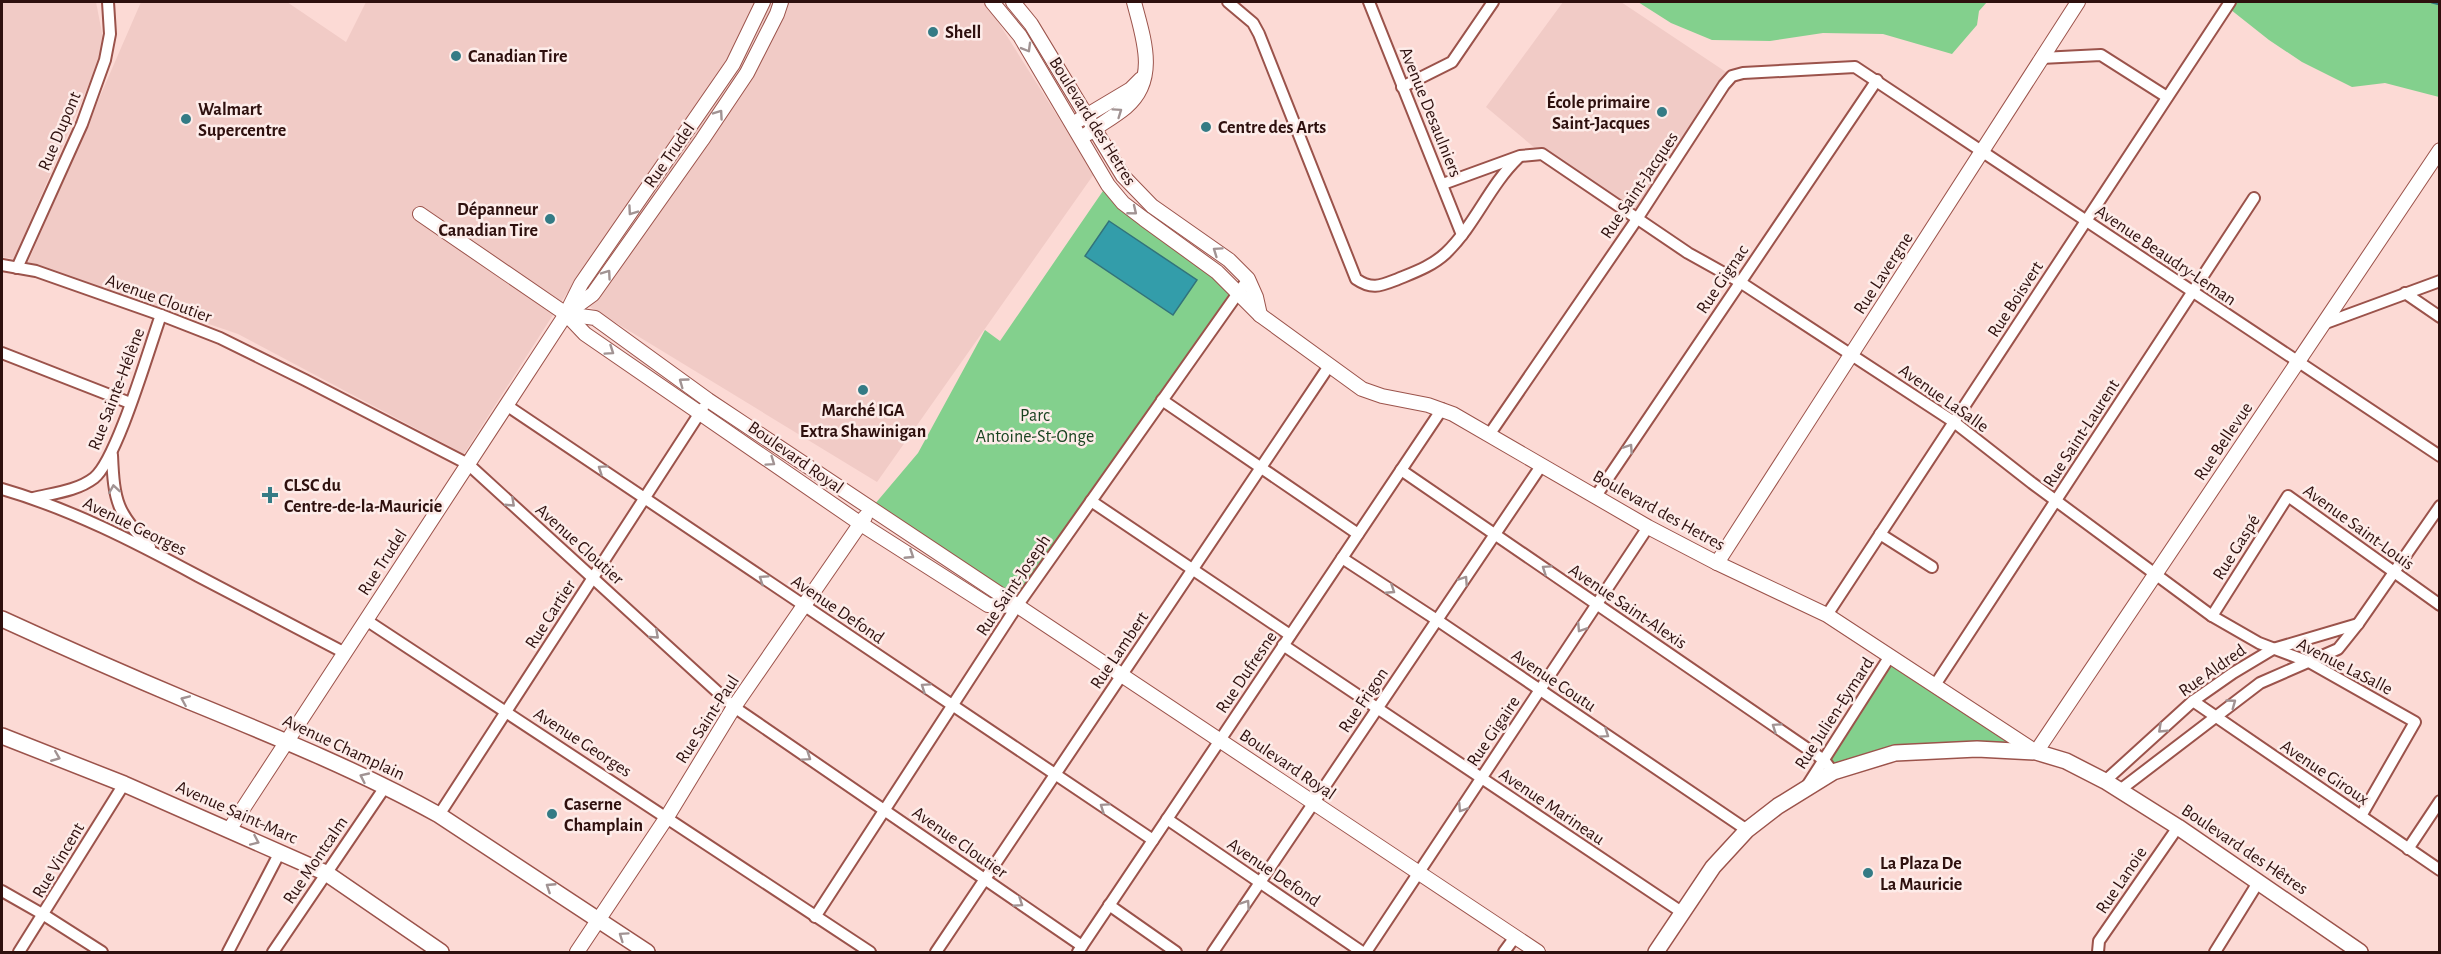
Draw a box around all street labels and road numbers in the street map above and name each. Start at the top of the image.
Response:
street label: Avenue Desaulniers [1396,45,1464,180]
street label: Boulevard des Hetres [1045,54,1139,189]
street label: Rue Dupont [35,89,85,173]
street label: Rue Trudel [641,120,699,191]
street label: Rue Saint-Jacques [1598,129,1682,242]
street label: Avenue Beaudry-Leman [2092,202,2239,310]
street label: Rue Lavergne [1851,229,1917,318]
street label: Rue Gignac [1693,242,1752,317]
street label: Rue Boisvert [1985,258,2047,341]
street label: Avenue Cloutier [103,271,214,327]
street label: Rue Sainte-Hélène [85,326,149,453]
street label: Avenue LaSalle [1895,361,1992,436]
street label: Rue Saint-Laurent [2040,376,2123,491]
street label: Rue Bellevue [2191,399,2256,484]
street label: Boulevard Royal [744,418,846,497]
street label: Boulevard des Hetres [1590,467,1728,555]
street label: Avenue Saint-Louis [2300,482,2417,574]
street label: Avenue Georges [80,494,189,560]
street label: Avenue Cloutier [532,501,627,589]
street label: Rue Gaspé [2210,512,2264,583]
street label: Rue Trudel [355,526,411,599]
street label: Rue Saint-Joseph [973,532,1054,640]
street label: Avenue Saint-Alexis [1565,561,1690,653]
street label: Avenue Defond [788,572,887,647]
street label: Rue Cartier [522,577,580,652]
street label: Rue Lambert [1087,608,1152,693]
street label: Rue Dufresne [1213,628,1281,717]
street label: Avenue LaSalle [2294,635,2395,699]
street label: Rue Aldred [2176,641,2250,700]
street label: Avenue Coutu [1508,646,1599,716]
street label: Rue Julien-Eymard [1792,654,1878,773]
street label: Rue Frigon [1336,665,1392,736]
street label: Rue Saint-Paul [673,672,743,767]
street label: Rue Gigaire [1464,693,1524,770]
street label: Avenue Georges [530,705,634,781]
street label: Avenue Champlain [280,712,407,784]
street label: Boulevard Royal [1236,726,1339,804]
street label: Avenue Giroux [2277,737,2372,809]
street label: Avenue Marineau [1495,765,1607,849]
street label: Avenue Saint-Marc [173,778,300,848]
street label: Boulevard des Hêtres [2178,801,2311,899]
street label: Avenue Cloutier [909,803,1010,882]
street label: Rue Montcalm [280,814,352,908]
street label: Rue Vincent [29,820,88,901]
street label: Avenue Defond [1224,835,1323,910]
street label: Rue Lanoie [2093,844,2151,917]

